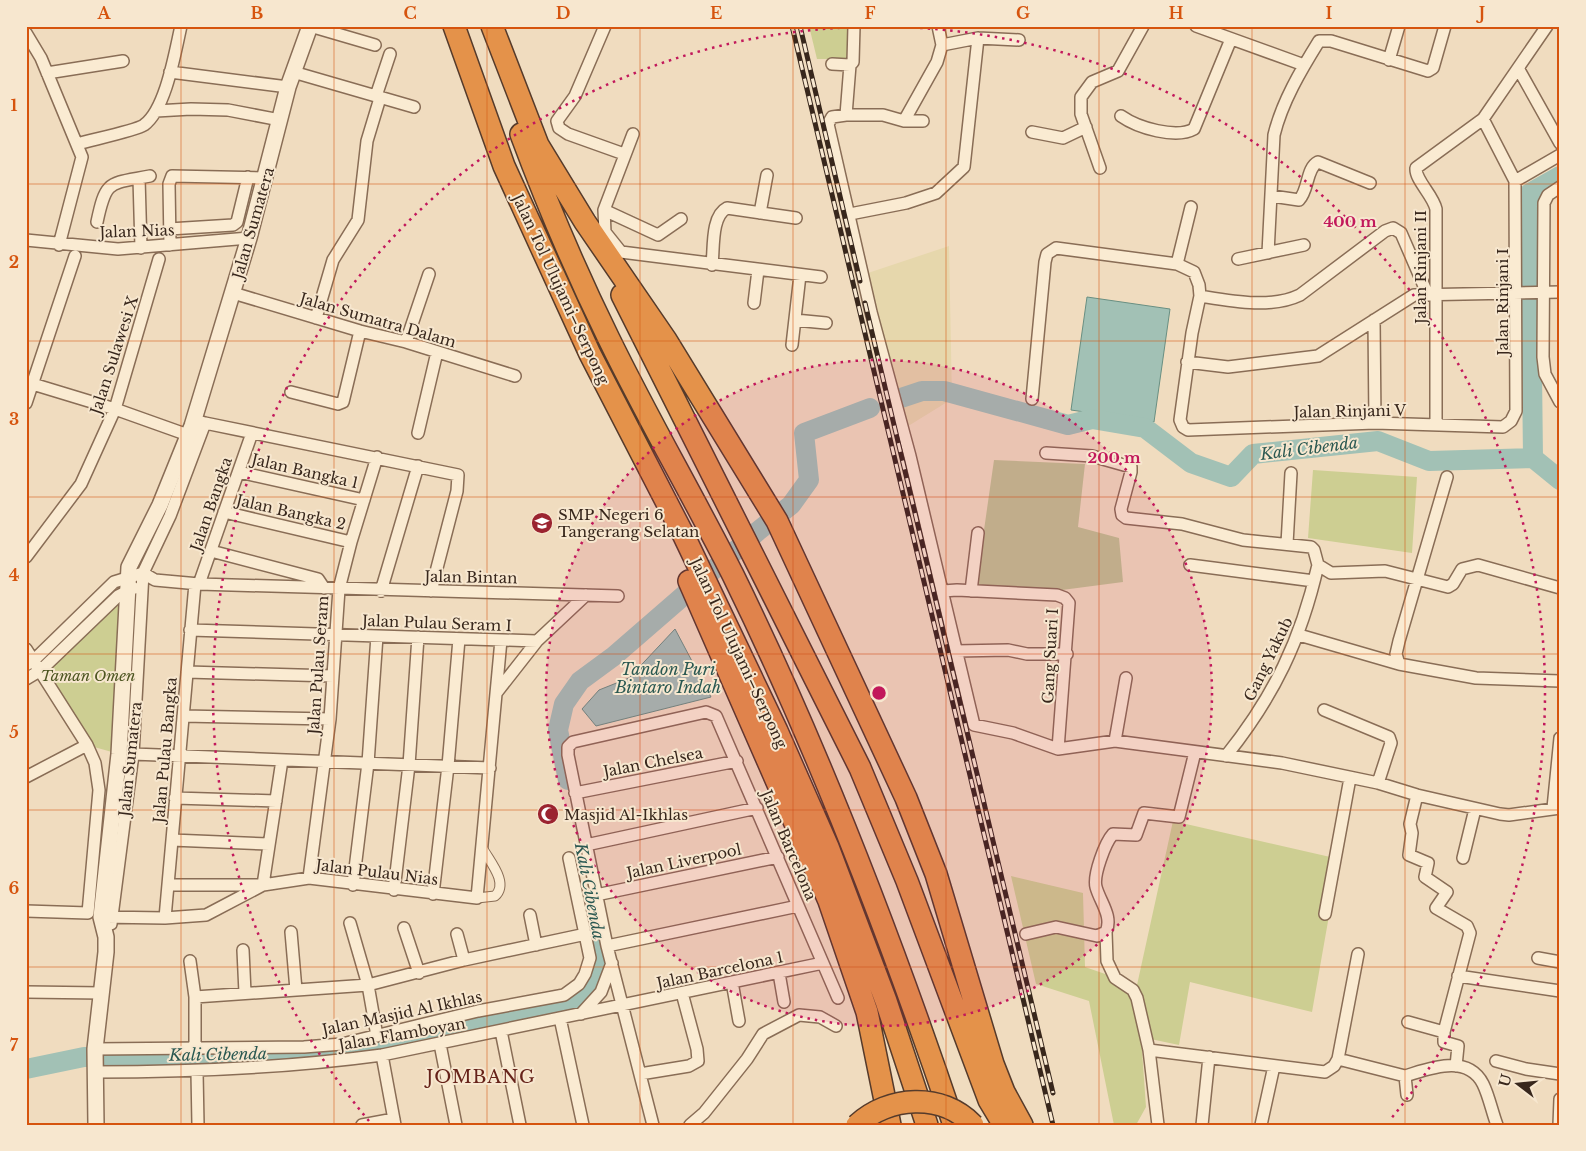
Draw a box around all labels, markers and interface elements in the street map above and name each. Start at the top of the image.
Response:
text: A [97,3,112,23]
text: B [251,3,264,23]
text: C [403,3,417,23]
text: D [556,3,570,23]
text: E [710,3,722,23]
text: F [864,3,876,23]
text: G [1016,3,1030,23]
text: H [1168,3,1184,23]
text: I [1326,3,1333,23]
text: J [1476,3,1485,23]
text: 1 [11,95,18,115]
street label: Jalan Sumatera [227,164,278,283]
street label: Jalan Tol Ulujami–Serpong [508,189,614,388]
street label: Jalan Rinjani II [1411,210,1430,326]
text: 400 m [1323,212,1377,231]
street label: Jalan Nias [97,220,175,242]
street label: Jalan Rinjani I [1493,248,1512,358]
text: 2 [9,252,19,272]
street label: Jalan Sumatra Dalam [296,288,458,351]
street label: Jalan Sulawesi X [85,293,142,419]
street label: Jalan Rinjani V [1292,401,1407,422]
text: 3 [9,409,19,429]
water label: Kali Cibenda [1258,432,1359,464]
text: 200 m [1088,448,1141,467]
street label: Jalan Bangka 1 [248,449,360,493]
street label: Jalan Bangka [185,454,236,555]
street label: Jalan Bangka 2 [233,490,348,534]
place label: SMP Negeri 6 Tangerang Selatan [558,505,699,541]
school or university icon: SMP Negeri 6 Tangerang Selatan [530,511,554,535]
street label: Jalan Tol Ulujami–Serpong [686,553,792,752]
text: 4 [9,565,19,585]
street label: Jalan Bintan [422,567,518,587]
street label: Jalan Pulau Seram [304,595,332,737]
street label: Gang Suari I [1038,608,1062,704]
street label: Jalan Pulau Seram I [360,611,512,635]
street label: Gang Yakub [1239,614,1297,704]
water label: Tandon Puri Bintaro Indah [614,659,721,697]
park label: Taman Omen [40,666,136,685]
street label: Jalan Pulau Bangka [149,676,181,826]
centre of rings [870,684,888,702]
street label: Jalan Sumatera [114,700,146,819]
text: 5 [9,722,19,742]
street label: Jalan Chelsea [600,743,705,781]
street label: Jalan Barcelona [756,785,821,904]
mosque icon: Masjid Al-Ikhlas [536,802,560,826]
place label: Masjid Al-Ikhlas [564,805,688,824]
water label: Kali Cibenda [571,840,609,941]
street label: Jalan Liverpool [623,840,743,883]
street label: Jalan Pulau Nias [313,855,439,889]
text: 6 [9,878,20,898]
street label: Jalan Barcelona 1 [653,947,785,993]
street label: Jalan Masjid Al Ikhlas [318,987,484,1040]
street label: Jalan Flamboyan [335,1014,467,1055]
text: 7 [10,1035,19,1055]
water label: Kali Cibenda [168,1043,267,1065]
north arrow [1494,1058,1544,1108]
district label: JOMBANG [424,1066,536,1088]
text: U [1495,1071,1516,1089]

